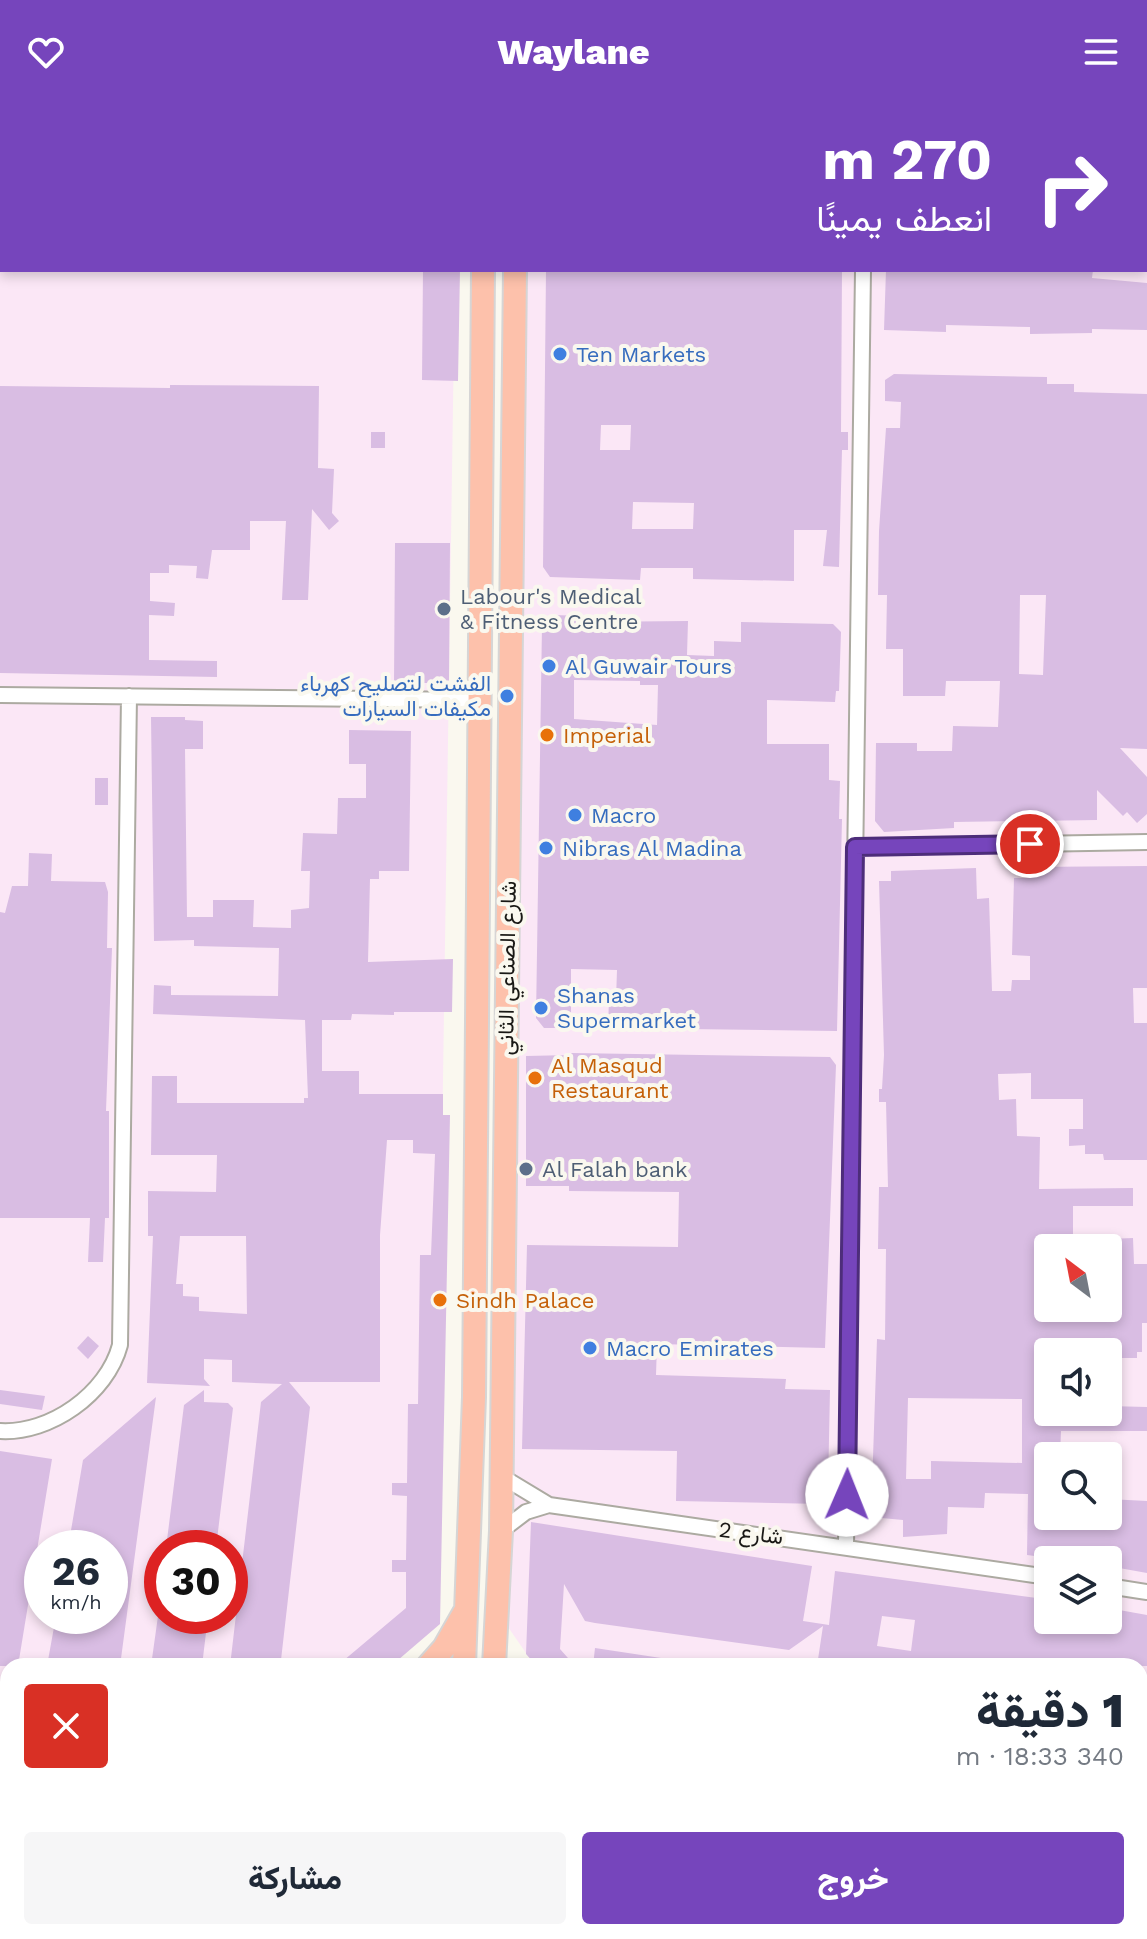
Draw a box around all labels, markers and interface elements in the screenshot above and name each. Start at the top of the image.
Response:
icon: heart [24,30,68,74]
icon: menu [1079,30,1123,74]
text: Waylane [497,31,650,73]
text: 270 m [822,127,992,193]
icon: right [1020,136,1124,240]
text: انعطف يمينًا [816,198,992,240]
place label: Ten Markets [576,342,706,367]
marker: Ten Markets [551,345,569,363]
place label: Labour's Medical & Fitness Centre [460,584,642,634]
marker: Labour's Medical & Fitness Centre [435,600,453,618]
place label: Al Guwair Tours [565,654,732,679]
marker: Al Guwair Tours [540,657,558,675]
place label: الفشت لتصلیح کھرباء مکیفات السیارات [300,671,491,722]
marker: الفشت لتصلیح کھرباء مکیفات السیارات [498,687,516,705]
place label: Imperial [563,723,651,748]
marker: Imperial [538,726,556,744]
place label: Macro [591,803,656,828]
marker: Macro [566,806,584,824]
pin [996,810,1064,878]
icon: arrive [1008,822,1052,866]
place label: Nibras Al Madina [562,836,742,861]
marker: Nibras Al Madina [537,839,555,857]
street label: شارع الصناعي الثاني [493,880,527,1056]
place label: Shanas Supermarket [557,983,696,1033]
marker: Shanas Supermarket [532,999,550,1017]
place label: Al Masqud Restaurant [551,1053,669,1103]
marker: Al Masqud Restaurant [526,1069,544,1087]
place label: Al Falah bank [542,1157,687,1182]
marker: Al Falah bank [517,1160,535,1178]
north arrow [1034,1234,1122,1322]
map controls [1034,1234,1122,1634]
place label: Sindh Palace [456,1288,594,1313]
marker: Sindh Palace [431,1291,449,1309]
place label: Macro Emirates [606,1336,774,1361]
button: sound [1034,1338,1122,1426]
marker: Macro Emirates [581,1339,599,1357]
button: search [1034,1442,1122,1530]
position arrow [805,1453,889,1537]
street label: شارع 2 [717,1517,785,1551]
speed limit sign: 30 [144,1530,248,1634]
button: layers [1034,1546,1122,1634]
text: 26 [52,1548,100,1595]
text: km/h [50,1590,102,1614]
text: 1 دقيقة [976,1682,1124,1739]
button: close [24,1684,108,1768]
text: 340 m · 18:33 [956,1741,1124,1771]
button: مشاركة [24,1832,566,1924]
button: خروج [582,1832,1124,1924]

